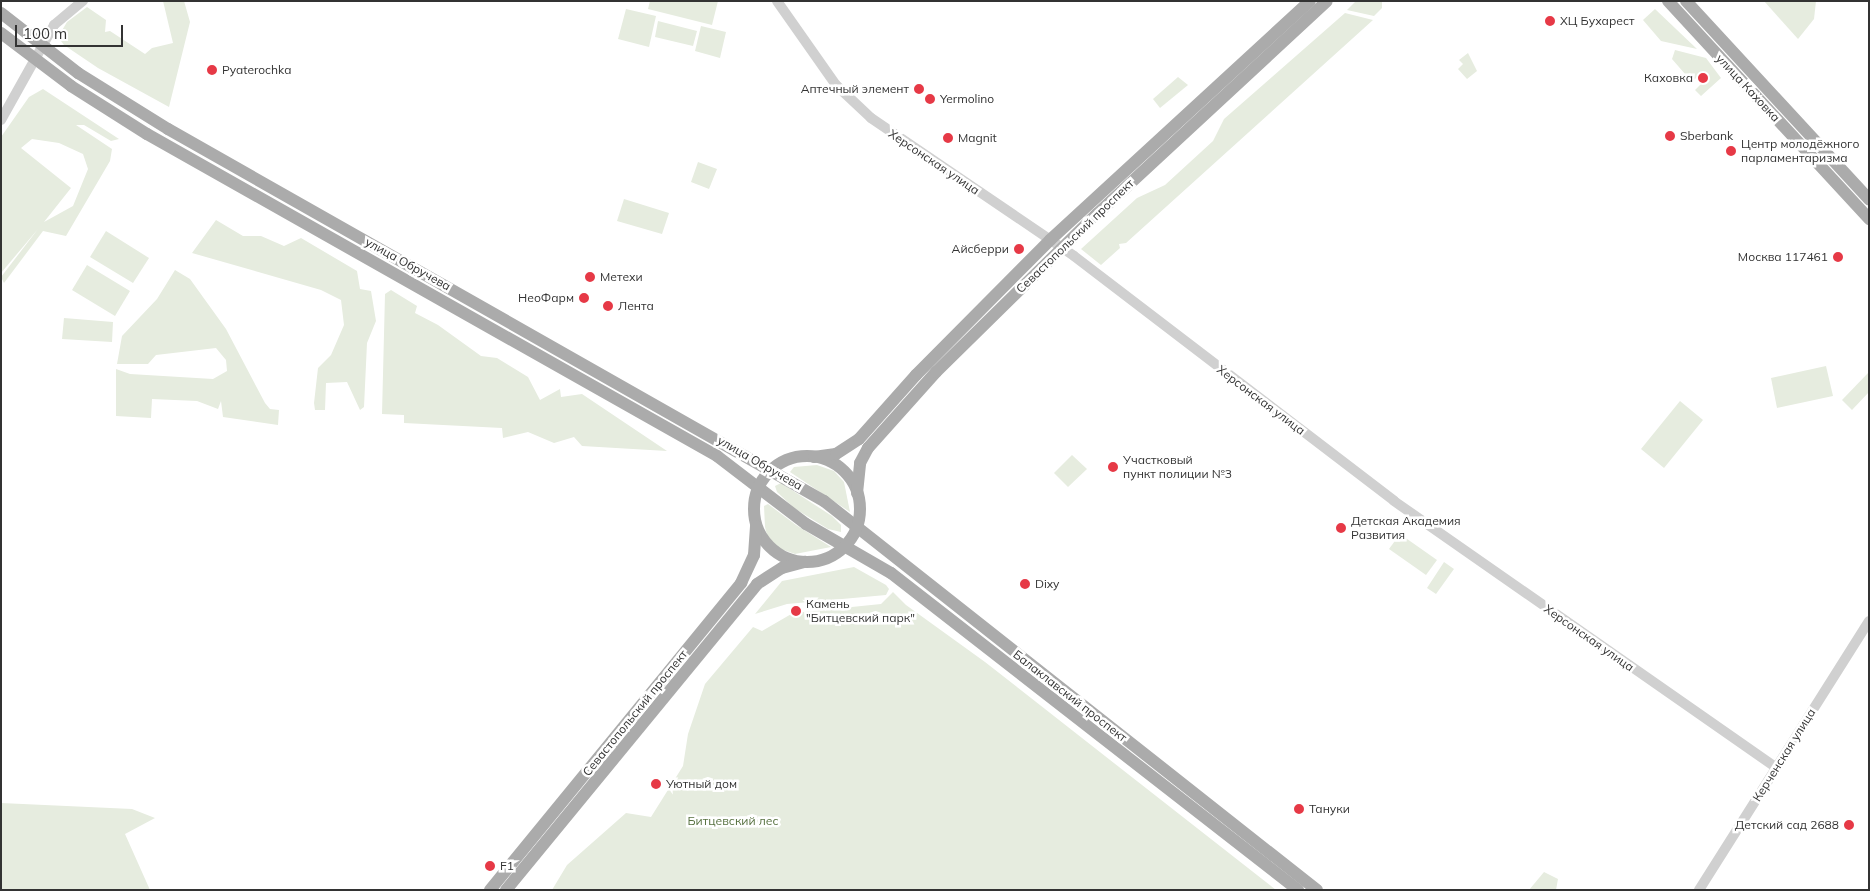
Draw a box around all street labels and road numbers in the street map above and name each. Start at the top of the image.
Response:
street label: улица Каховка [1713,51,1783,125]
street label: Херсонская улица [886,126,982,198]
street label: Севастопольский проспект [1013,176,1137,296]
street label: улица Обручева [363,235,453,293]
street label: Херсонская улица [1214,362,1308,438]
street label: улица Обручева [715,433,805,493]
street label: Херсонская улица [1541,602,1637,674]
street label: Севастопольский проспект [580,647,690,779]
street label: Балаклавский проспект [1010,647,1130,745]
street label: Керченская улица [1750,706,1818,804]

